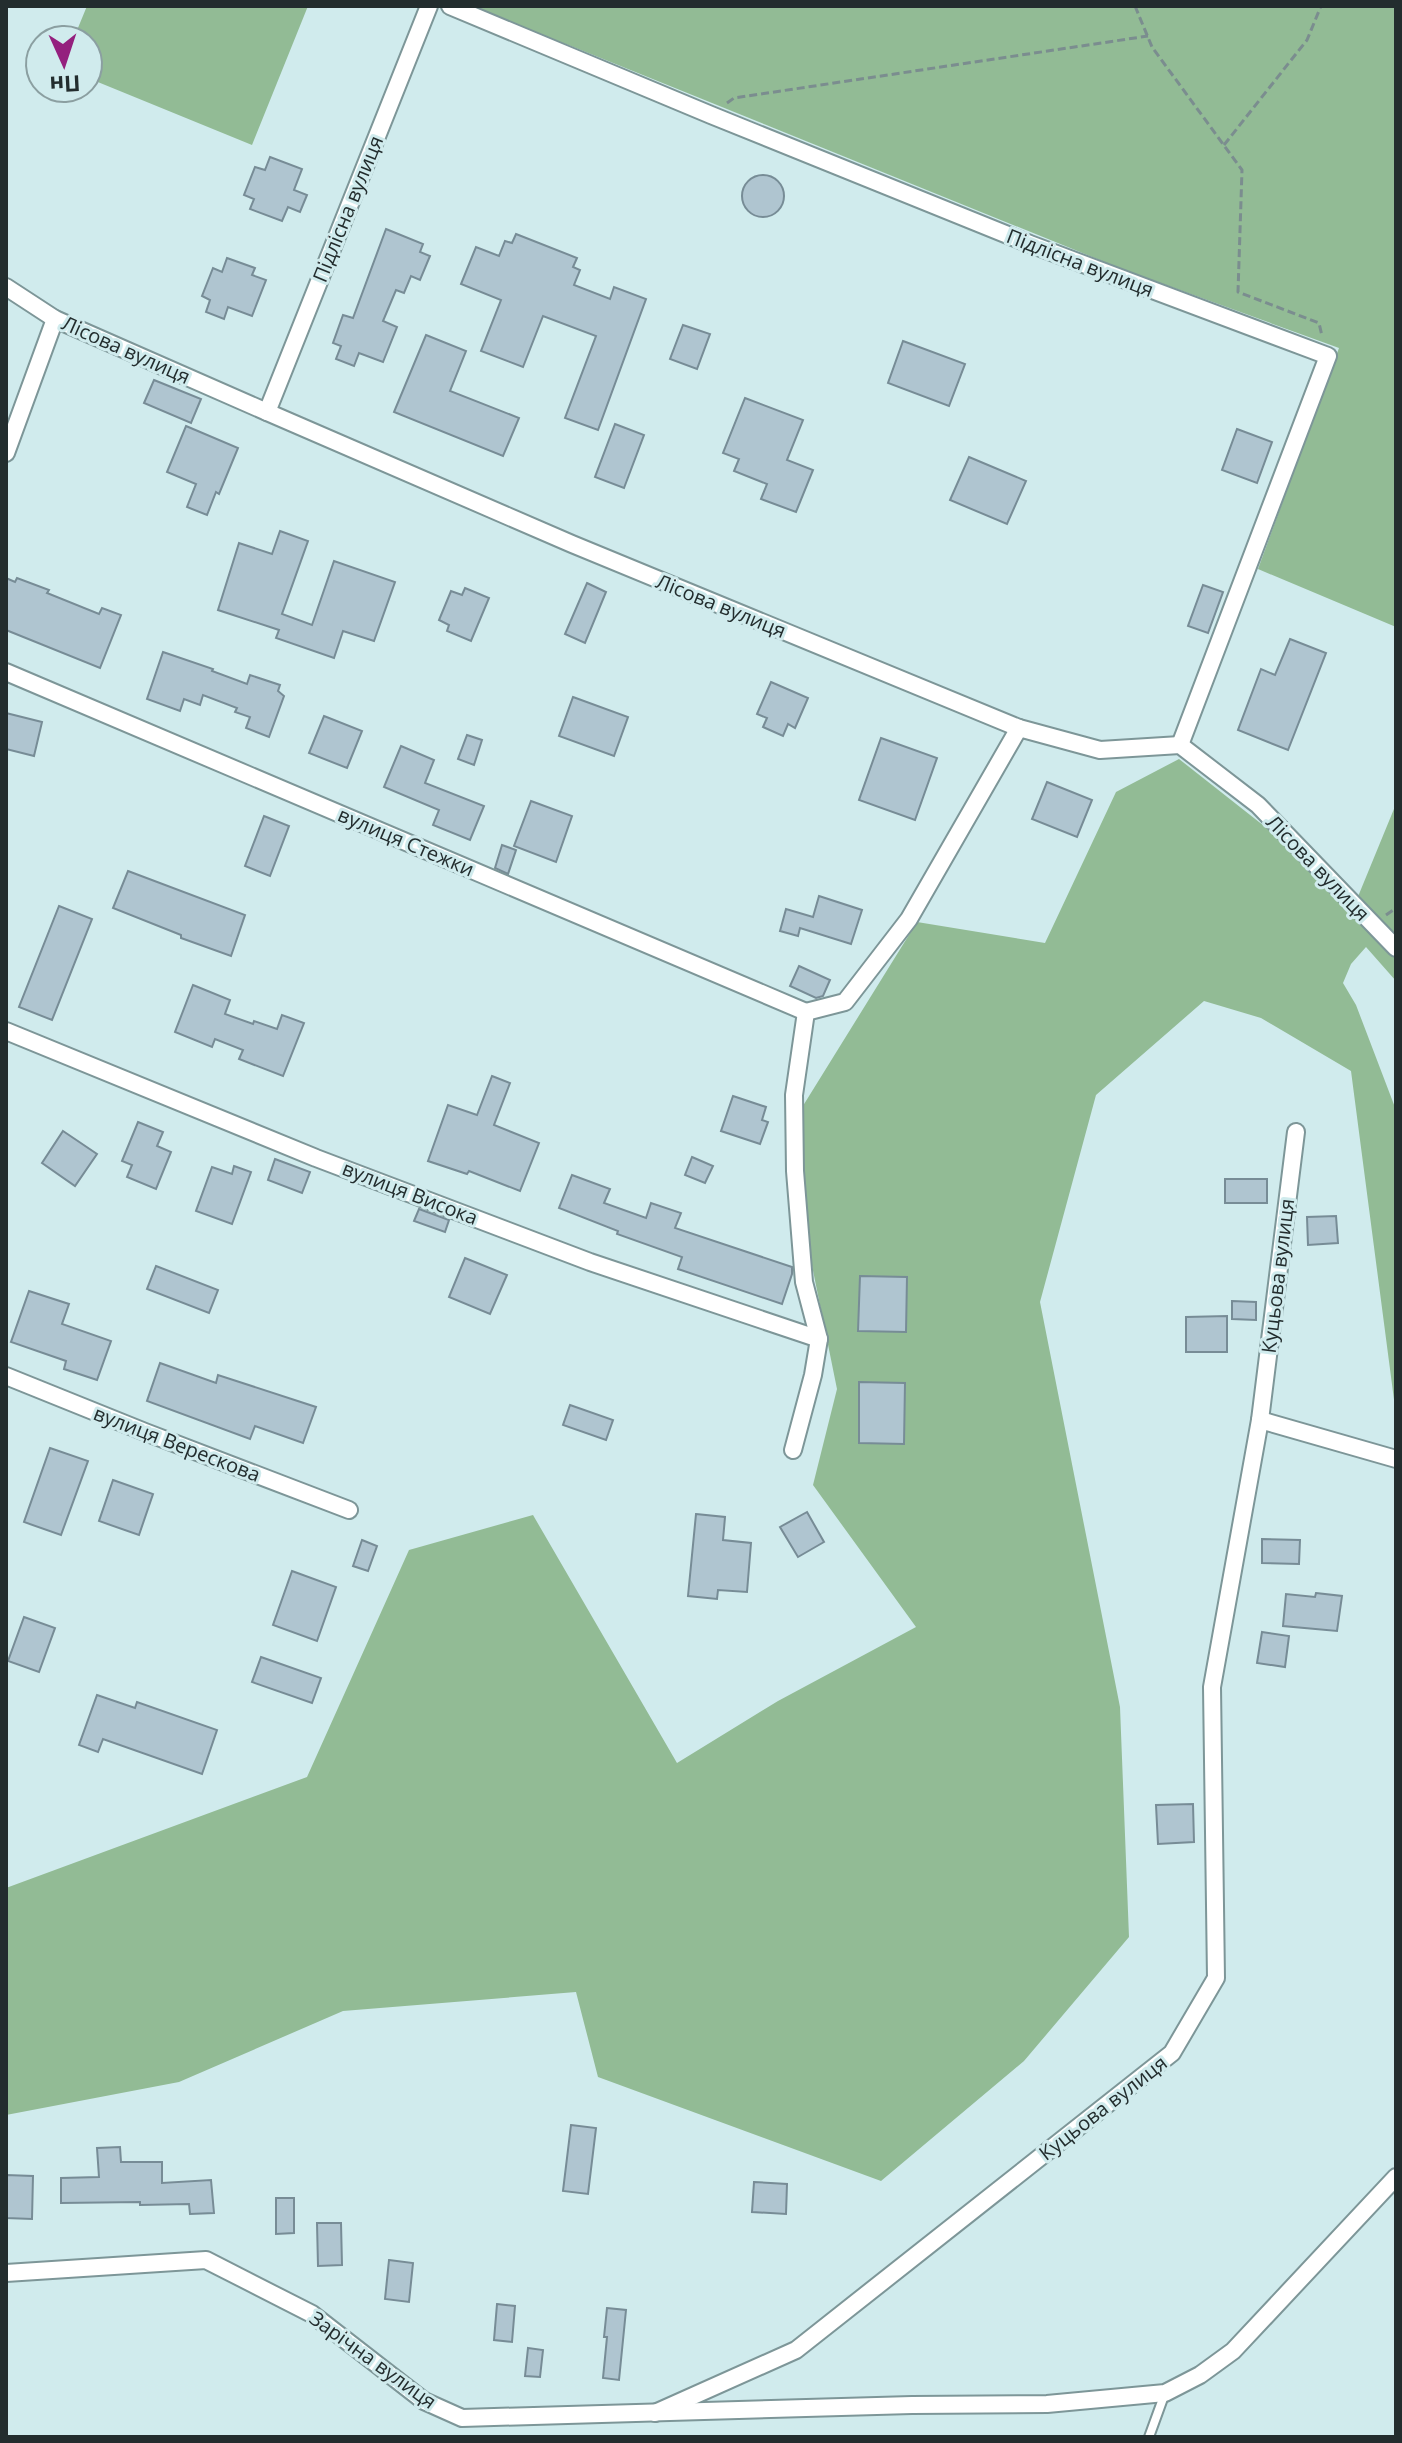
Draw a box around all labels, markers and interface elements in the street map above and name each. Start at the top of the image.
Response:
north arrow [24,24,104,104]
text: Пн [49,69,81,101]
street label: Підлісна вулиця [306,132,389,286]
street label: Підлісна вулиця [1003,222,1158,303]
street label: Лісова вулиця [58,309,195,390]
street label: Лісова вулиця [652,567,790,644]
street label: вулиця Стежки [334,801,478,882]
street label: Лісова вулиця [1261,809,1376,927]
street label: вулиця Висока [339,1154,482,1231]
street label: Куцьова вулиця [1255,1197,1300,1355]
street label: вулиця Верескова [90,1399,264,1488]
street label: Куцьова вулиця [1033,2049,1172,2166]
street label: Зарічна вулиця [305,2304,442,2415]

